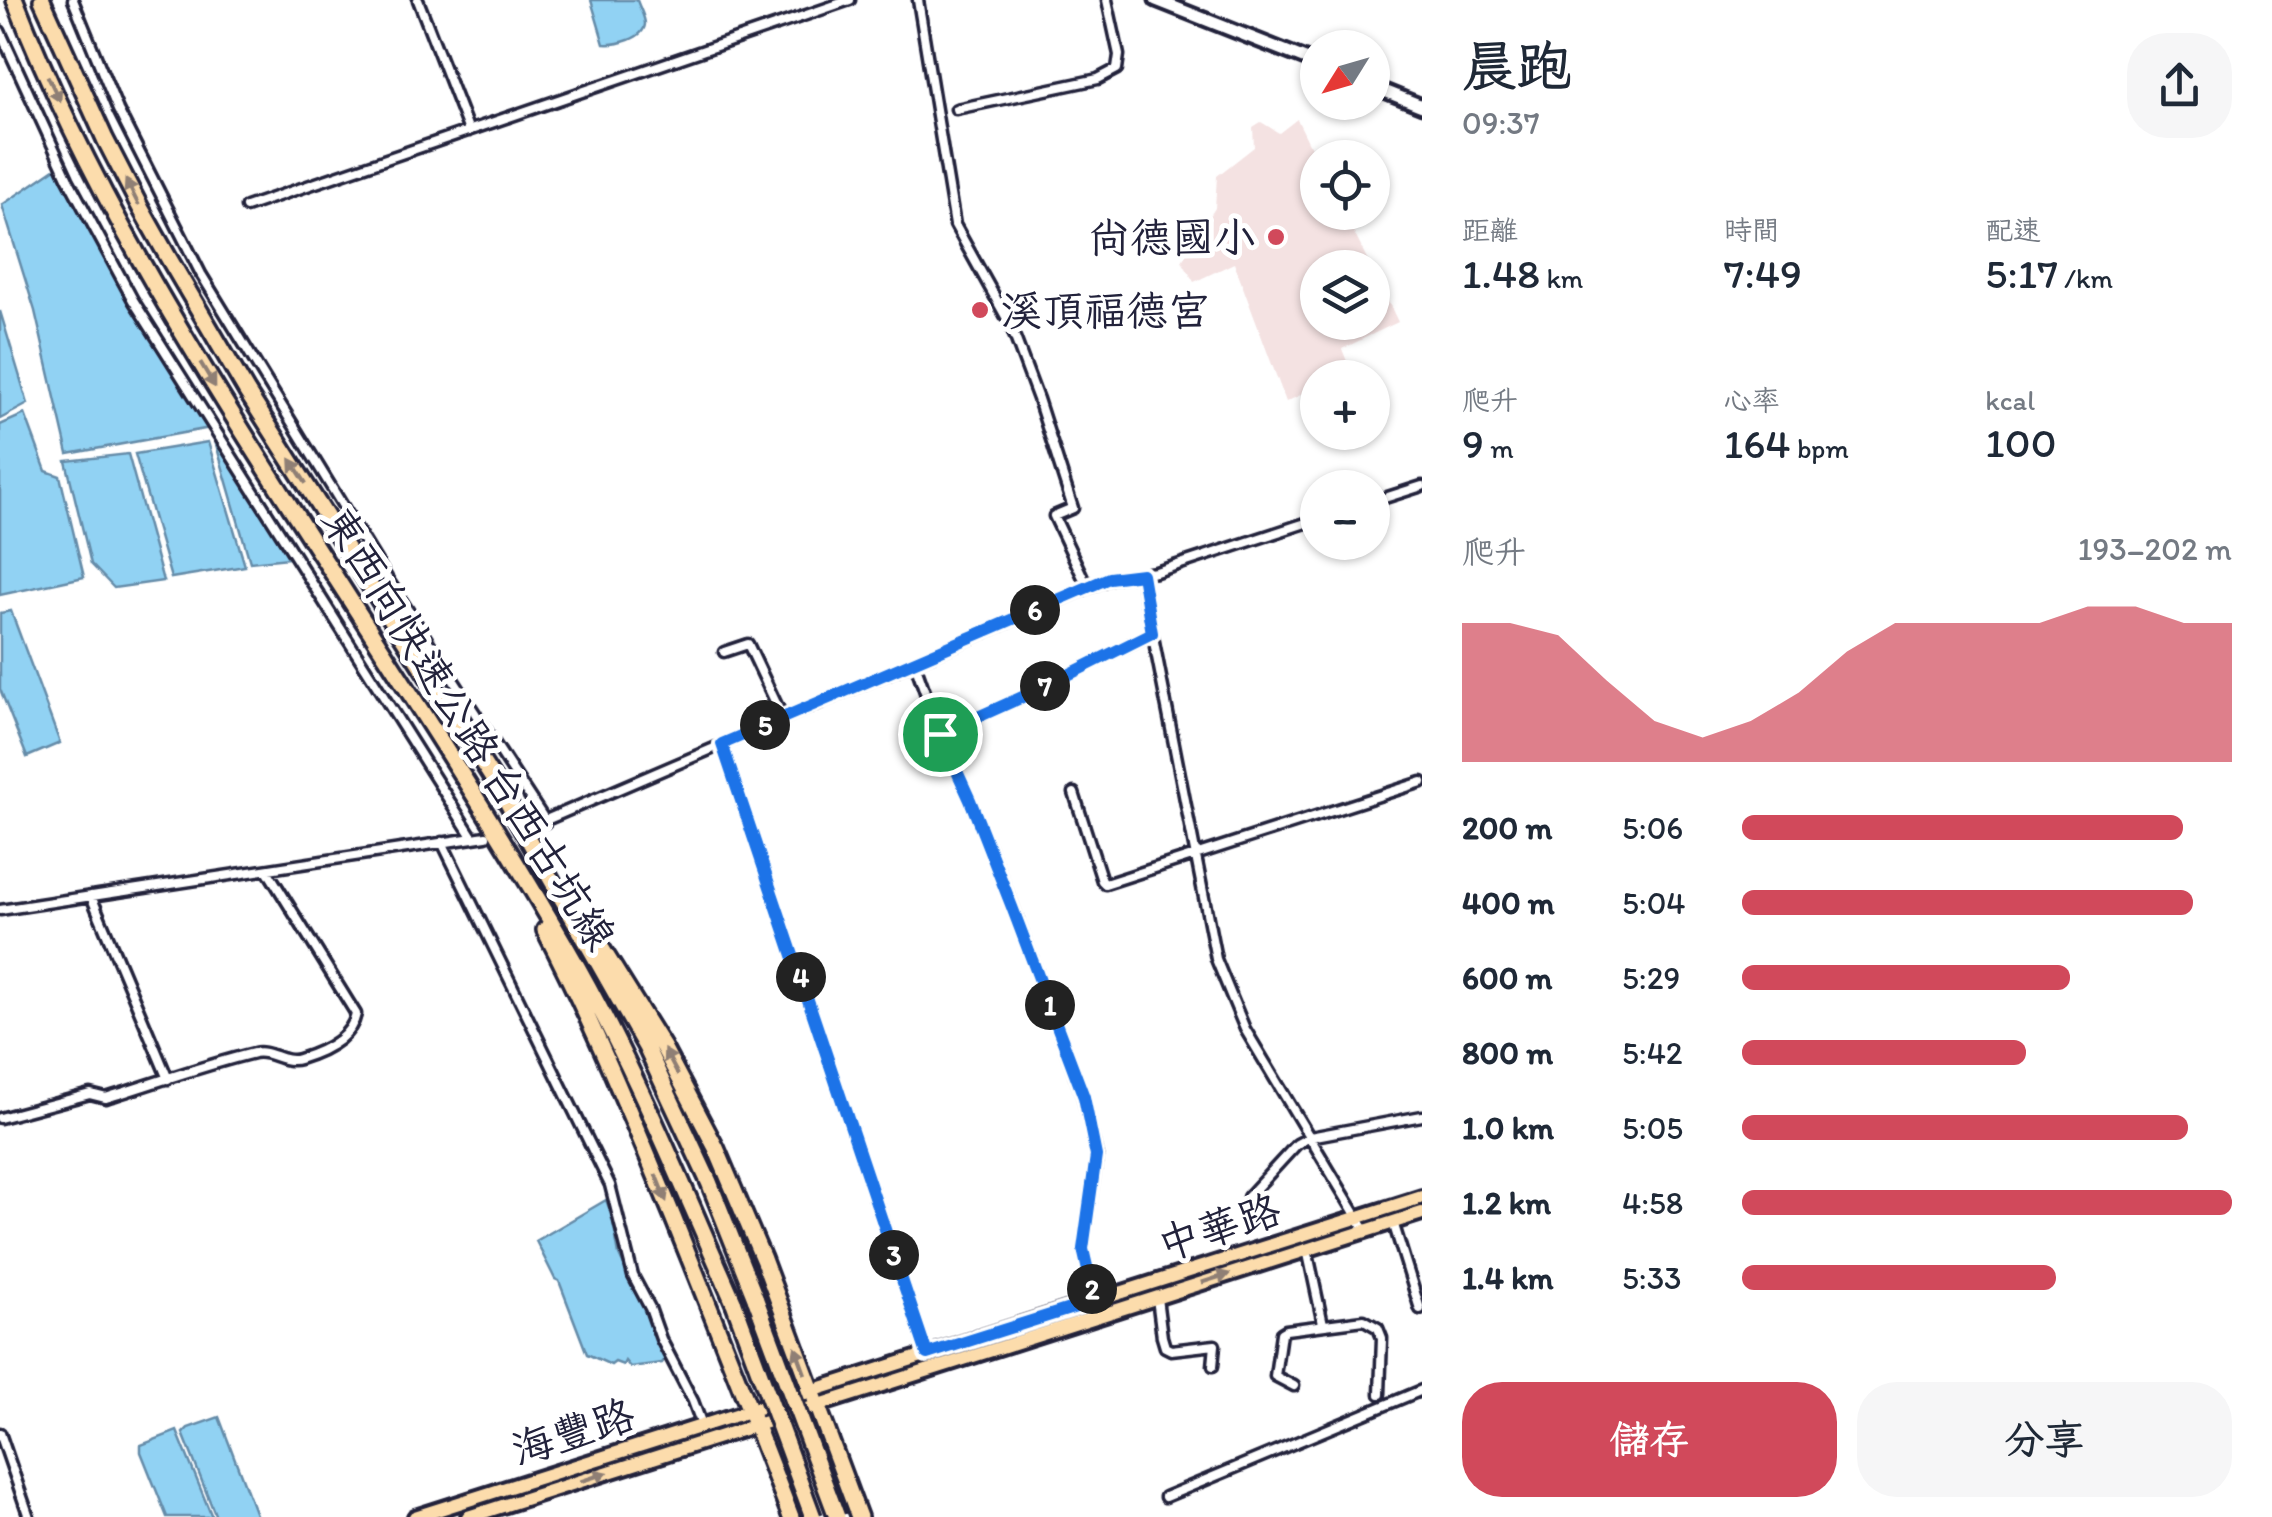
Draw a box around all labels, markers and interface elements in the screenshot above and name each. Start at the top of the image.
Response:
north arrow [1300,30,1390,120]
map controls [1300,30,1390,560]
text: 晨跑 [1462,33,1572,99]
button: share [2127,33,2232,138]
one-way arrow [45,75,62,104]
text: 09:37 [1462,104,1540,142]
button: locate [1300,140,1390,230]
one-way arrow [124,177,141,206]
place label: 尚德國小 [1088,212,1256,263]
text: 距離 [1462,213,1518,247]
text: 時間 [1724,213,1780,247]
text: 配速 [1985,213,2041,247]
marker: 尚德國小 [1265,226,1287,248]
text: 1.48 [1462,248,1540,299]
text: 7:49 [1724,248,1802,299]
text: 5:17 [1985,248,2058,299]
button: layers [1300,250,1390,340]
text: km [1540,261,1583,295]
text: /km [2058,261,2113,295]
place label: 溪頂福德宮 [1000,285,1210,336]
marker: 溪頂福德宮 [969,299,991,321]
button: + [1300,360,1390,450]
one-way arrow [199,361,216,389]
text: 爬升 [1462,383,1518,417]
text: 心率 [1724,383,1780,417]
text: kcal [1985,383,2035,417]
text: 100 [1985,417,2057,468]
text: 9 [1462,418,1484,469]
text: 164 [1724,418,1791,469]
text: m [1484,431,1514,465]
text: bpm [1791,431,1849,465]
one-way arrow [289,457,307,485]
button: − [1300,470,1390,560]
street label: 東西向快速公路 台西古坑線 [311,497,627,959]
text: 193–202 m [2078,530,2232,568]
text: 爬升 [1462,533,1526,571]
pin: 6 [1010,585,1060,635]
text: 6 [1028,593,1042,627]
pin: 7 [1020,661,1070,711]
text: 7 [1038,669,1052,703]
pin [898,692,983,777]
pin: 5 [740,700,790,750]
icon: arrive [913,707,968,762]
text: 5 [758,708,772,742]
text: 200 m [1462,809,1552,847]
text: 5:06 [1622,809,1683,847]
text: 400 m [1462,884,1555,922]
text: 5:04 [1622,884,1686,922]
pin: 4 [776,952,826,1002]
text: 600 m [1462,959,1552,997]
text: 5:29 [1622,959,1680,997]
text: 4 [793,960,809,994]
pin: 1 [1025,980,1075,1030]
text: 1 [1044,988,1057,1022]
text: 800 m [1462,1034,1553,1072]
text: 5:42 [1622,1034,1683,1072]
one-way arrow [663,1048,680,1077]
text: 1.0 km [1462,1109,1554,1147]
text: 5:05 [1622,1109,1683,1147]
one-way arrow [653,1174,669,1204]
street label: 中華路 [1151,1183,1287,1271]
text: 1.2 km [1462,1184,1551,1222]
text: 4:58 [1622,1184,1683,1222]
pin: 3 [869,1230,919,1280]
text: 3 [886,1238,902,1272]
text: 1.4 km [1462,1259,1553,1297]
text: 5:33 [1622,1259,1682,1297]
pin: 2 [1067,1264,1117,1314]
one-way arrow [1202,1270,1232,1285]
text: 2 [1085,1272,1099,1306]
one-way arrow [791,1345,806,1375]
button: 儲存 [1462,1382,1837,1497]
button: 分享 [1857,1382,2232,1497]
street label: 海豐路 [505,1388,641,1476]
one-way arrow [579,1468,609,1483]

